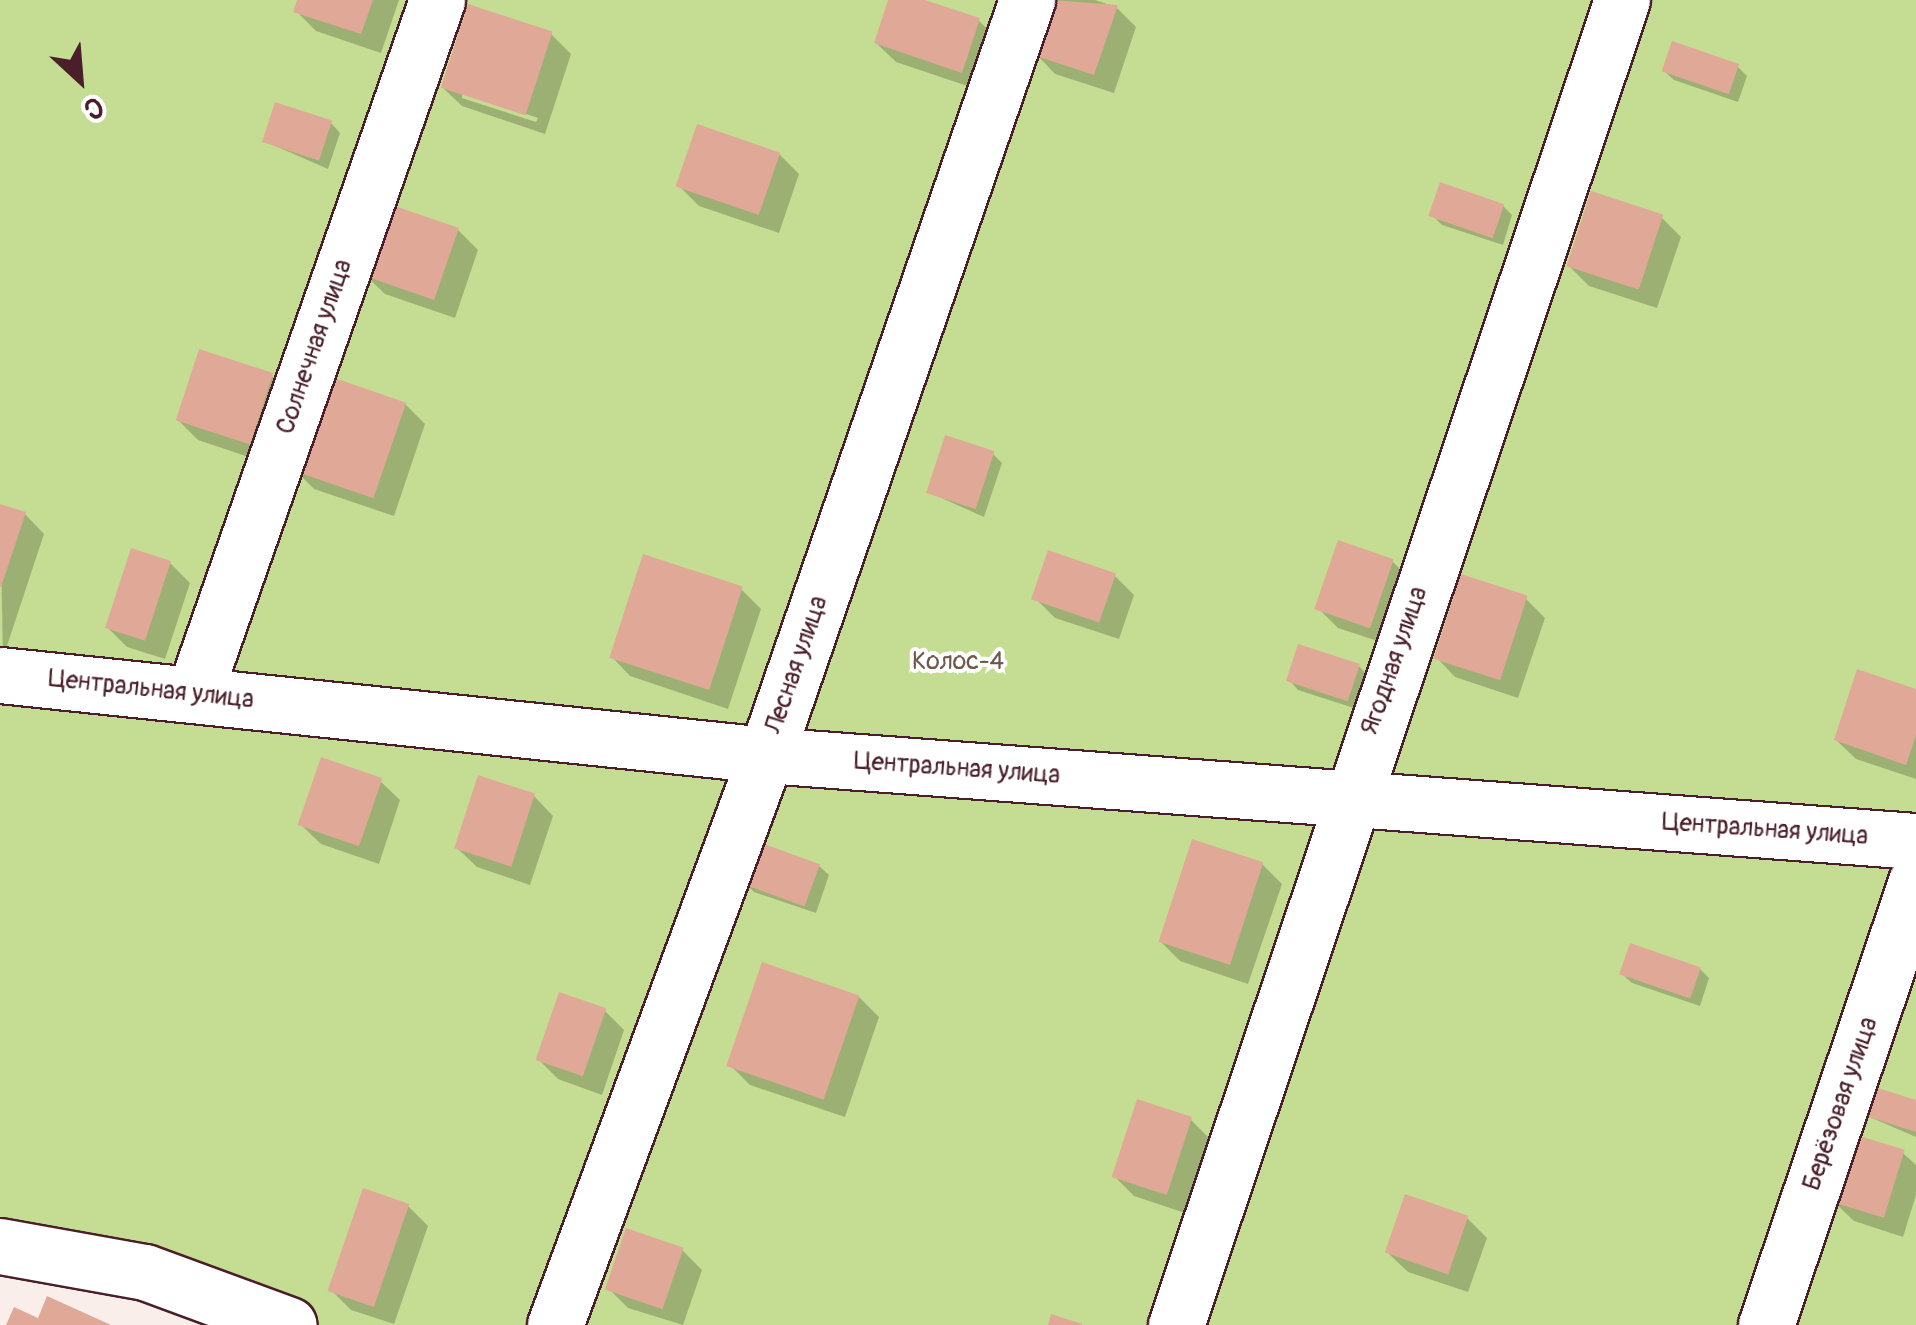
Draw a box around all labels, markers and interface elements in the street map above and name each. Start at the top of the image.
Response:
north arrow [30,30,130,130]
text: С [78,88,109,127]
street label: Солнечная улица [271,256,359,438]
street label: Ягодная улица [1356,583,1434,739]
street label: Лесная улица [759,592,835,738]
park label: Колос-4 [912,647,1004,677]
street label: Центральная улица [47,664,255,716]
street label: Центральная улица [853,747,1061,791]
street label: Центральная улица [1661,808,1869,852]
street label: Берёзовая улица [1797,1013,1885,1195]

